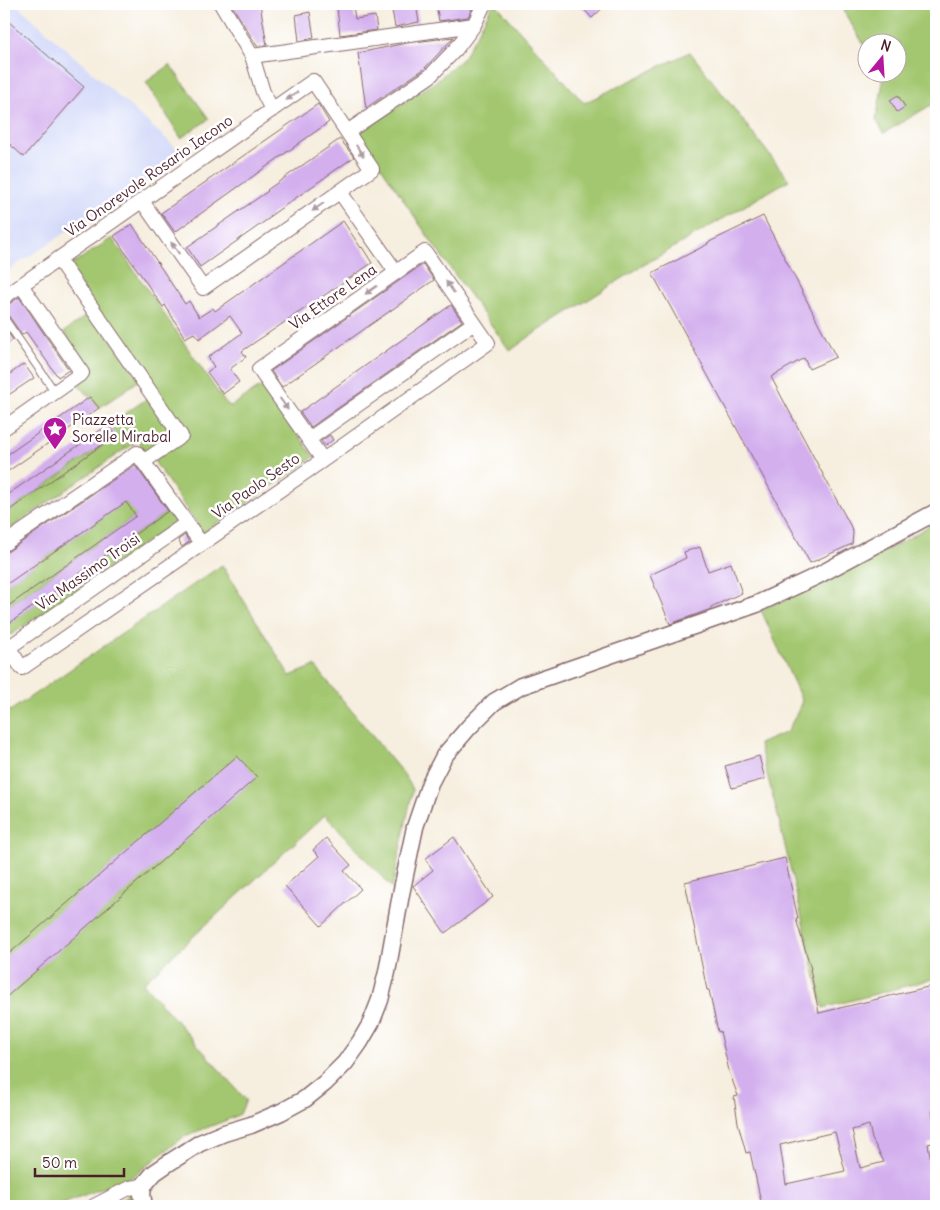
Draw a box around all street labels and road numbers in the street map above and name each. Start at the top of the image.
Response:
street label: Via Onorevole Rosario Iacono [61,110,236,241]
street label: Via Ettore Lena [285,259,380,334]
street label: Via Paolo Sesto [208,448,303,523]
street label: Via Massimo Troisi [32,529,143,614]

